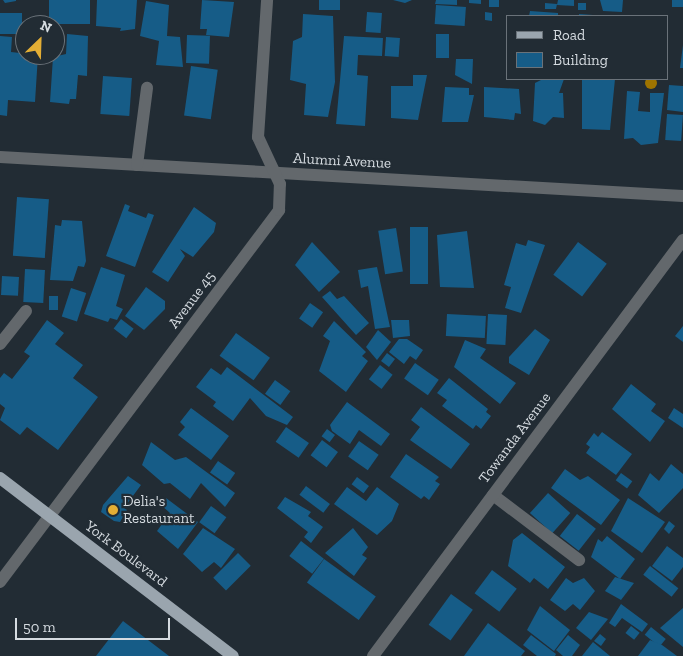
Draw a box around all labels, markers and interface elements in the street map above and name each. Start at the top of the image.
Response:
north arrow [15,15,65,65]
legend [506,15,668,80]
text: N [38,17,54,37]
text: Road [553,26,585,44]
text: Building [553,51,608,69]
street label: Alumni Avenue [292,149,392,173]
street label: Avenue 45 [165,268,219,332]
street label: Towanda Avenue [475,389,555,487]
place label: Delia's Restaurant [123,492,195,527]
marker: Delia's Restaurant [107,504,119,516]
street label: York Boulevard [81,517,171,591]
scale bar [18,608,172,640]
text: 50 m [23,618,56,636]

